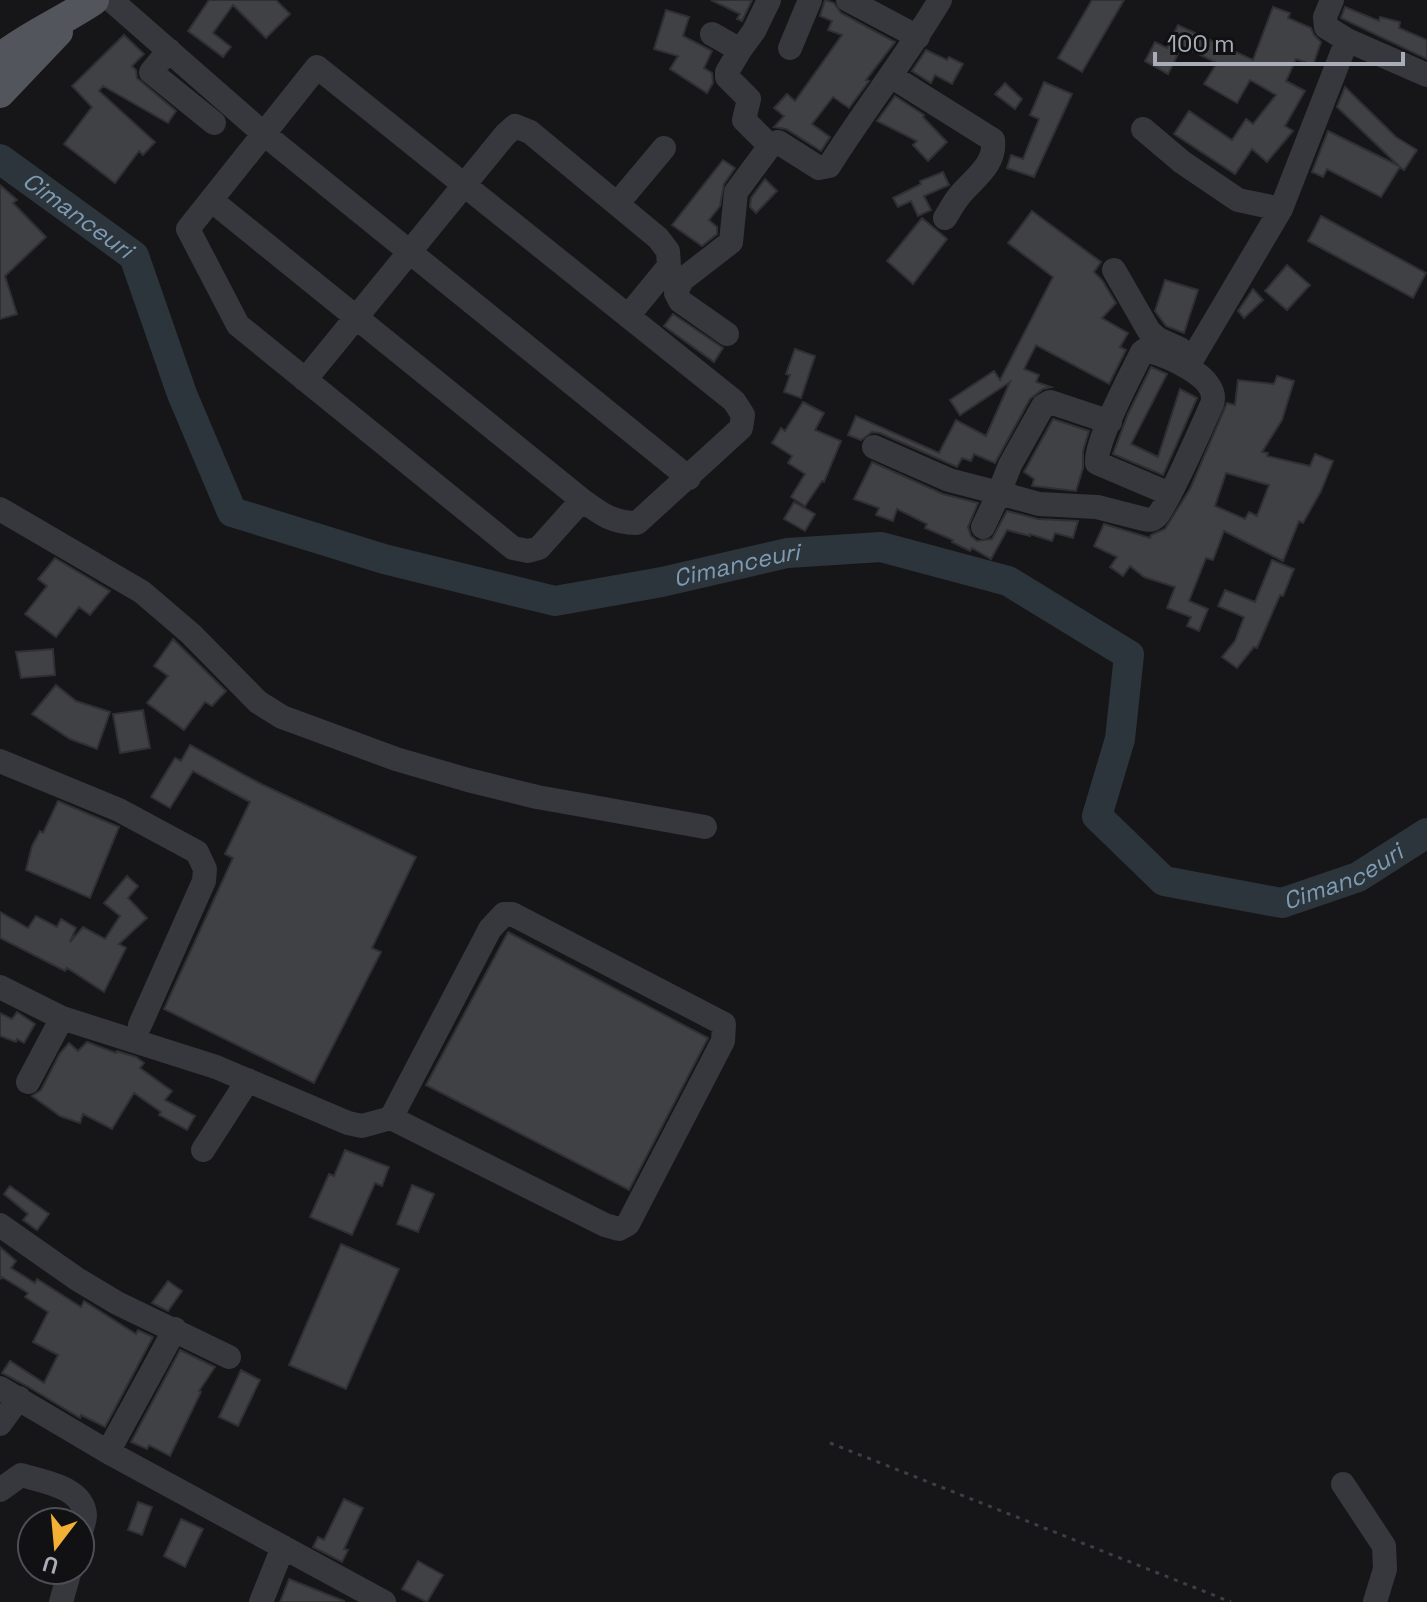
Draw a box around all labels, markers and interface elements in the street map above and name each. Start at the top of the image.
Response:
scale bar [1155,16,1403,66]
text: 100 m [1167,28,1235,59]
water label: Cimanceuri [17,165,142,267]
water label: Cimanceuri [670,536,804,594]
water label: Cimanceuri [1279,835,1411,917]
north arrow [16,1506,96,1586]
text: U [40,1550,61,1581]

